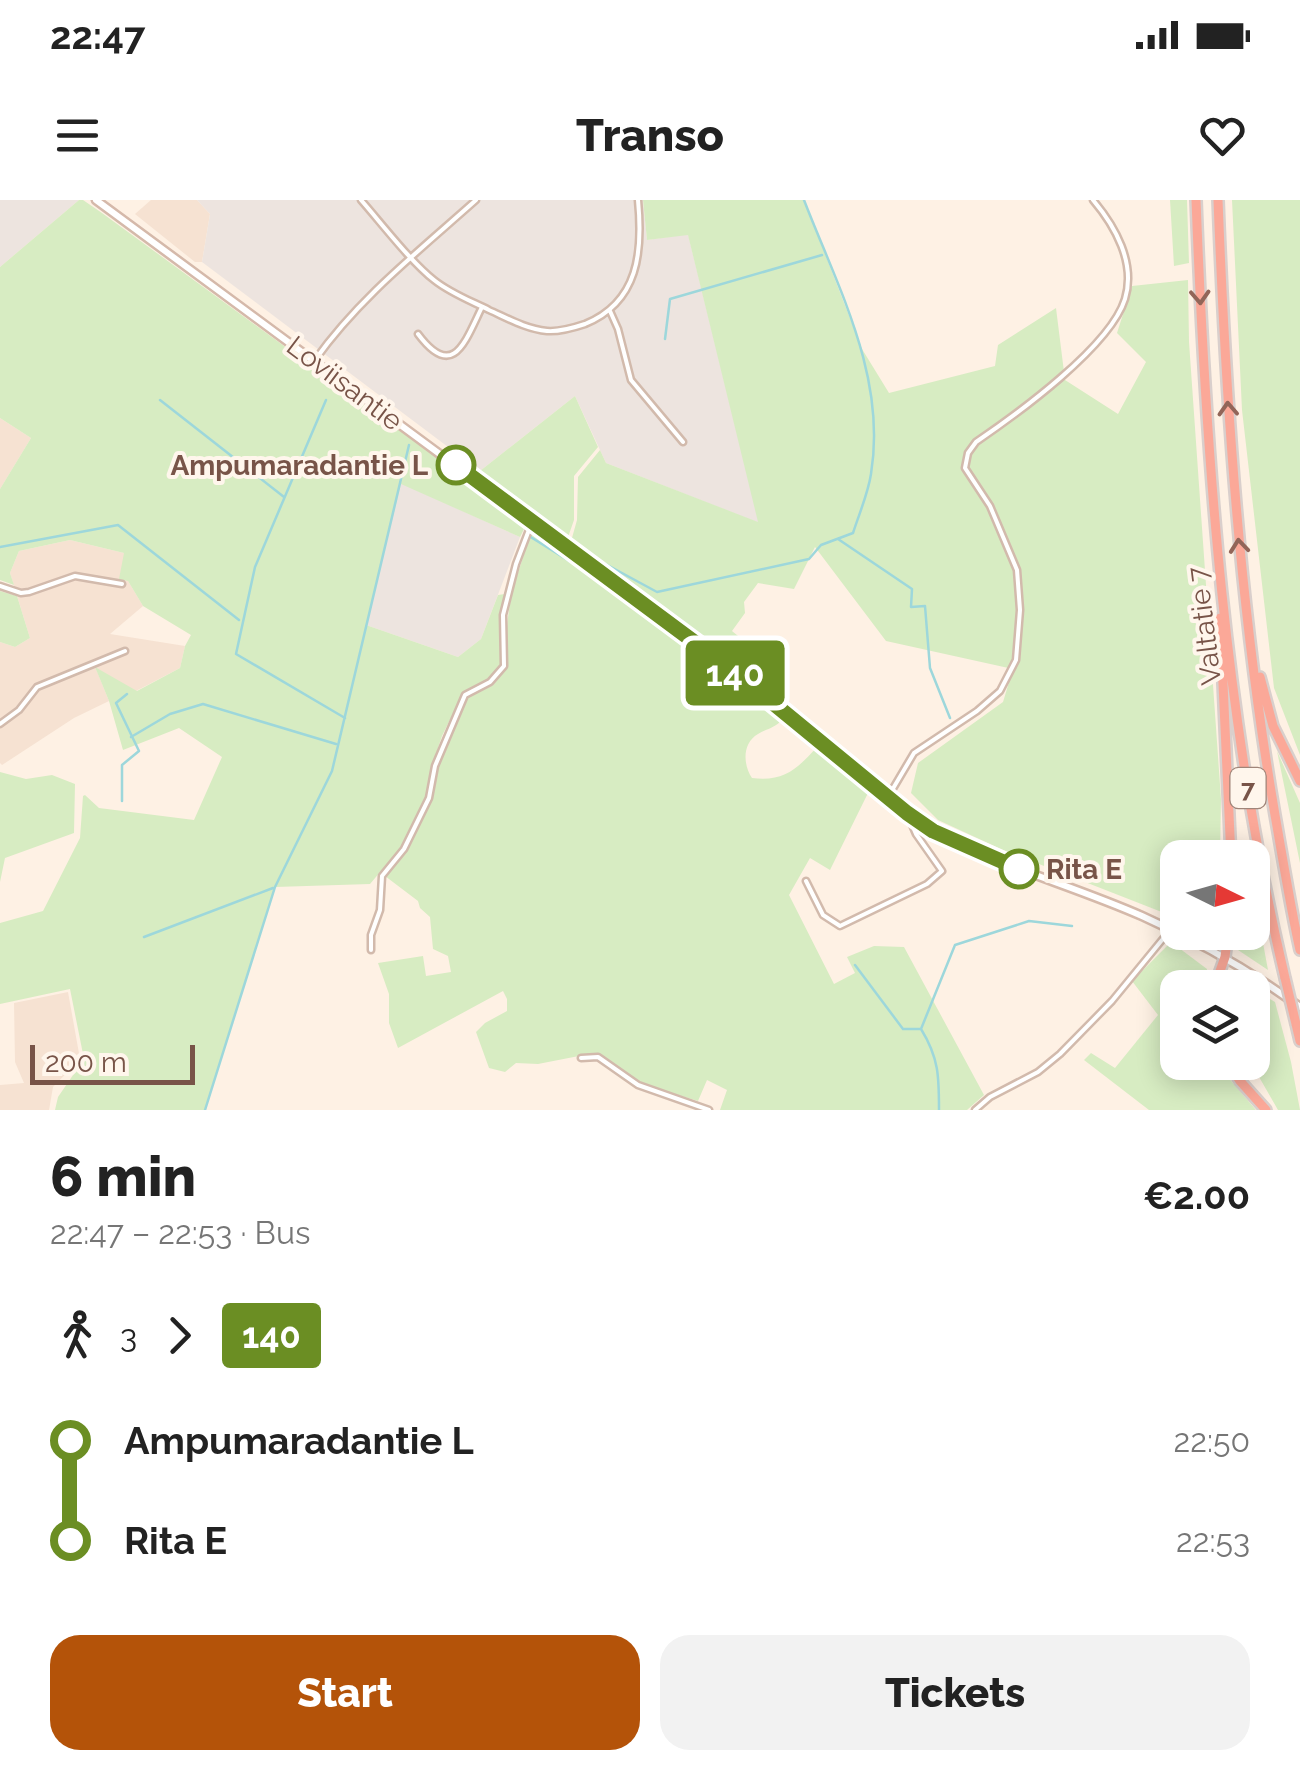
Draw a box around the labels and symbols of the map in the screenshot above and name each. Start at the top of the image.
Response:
one-way arrow [1190,290,1211,306]
street label: Loviisantie [280,329,409,438]
one-way arrow [1218,400,1239,416]
marker: Ampumaradantie L [437,446,475,484]
place label: Ampumaradantie L [170,449,429,482]
one-way arrow [1229,538,1250,554]
street label: Valtatie 7 [1181,565,1228,687]
line badge: 140 [678,640,792,706]
road number: 7 [1230,768,1266,808]
north arrow [1160,840,1270,950]
marker: Rita E [1000,850,1038,888]
place label: Rita E [1046,853,1122,886]
scale bar [30,1040,195,1084]

